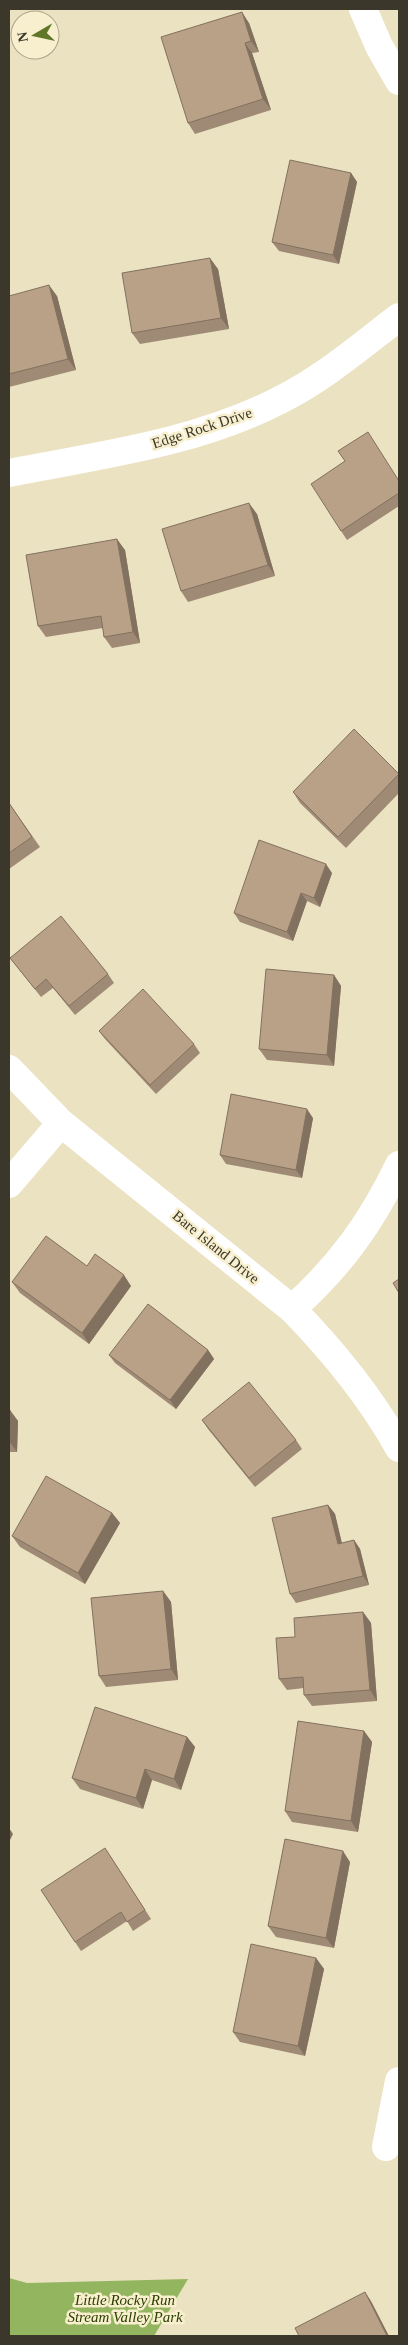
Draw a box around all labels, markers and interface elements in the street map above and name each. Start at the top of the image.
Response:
north arrow [10,10,60,60]
text: N [14,31,31,43]
street label: Edge Rock Drive [150,404,254,452]
street label: Bare Island Drive [170,1207,263,1287]
park label: Little Rocky Run Stream Valley Park [67,2292,183,2325]

